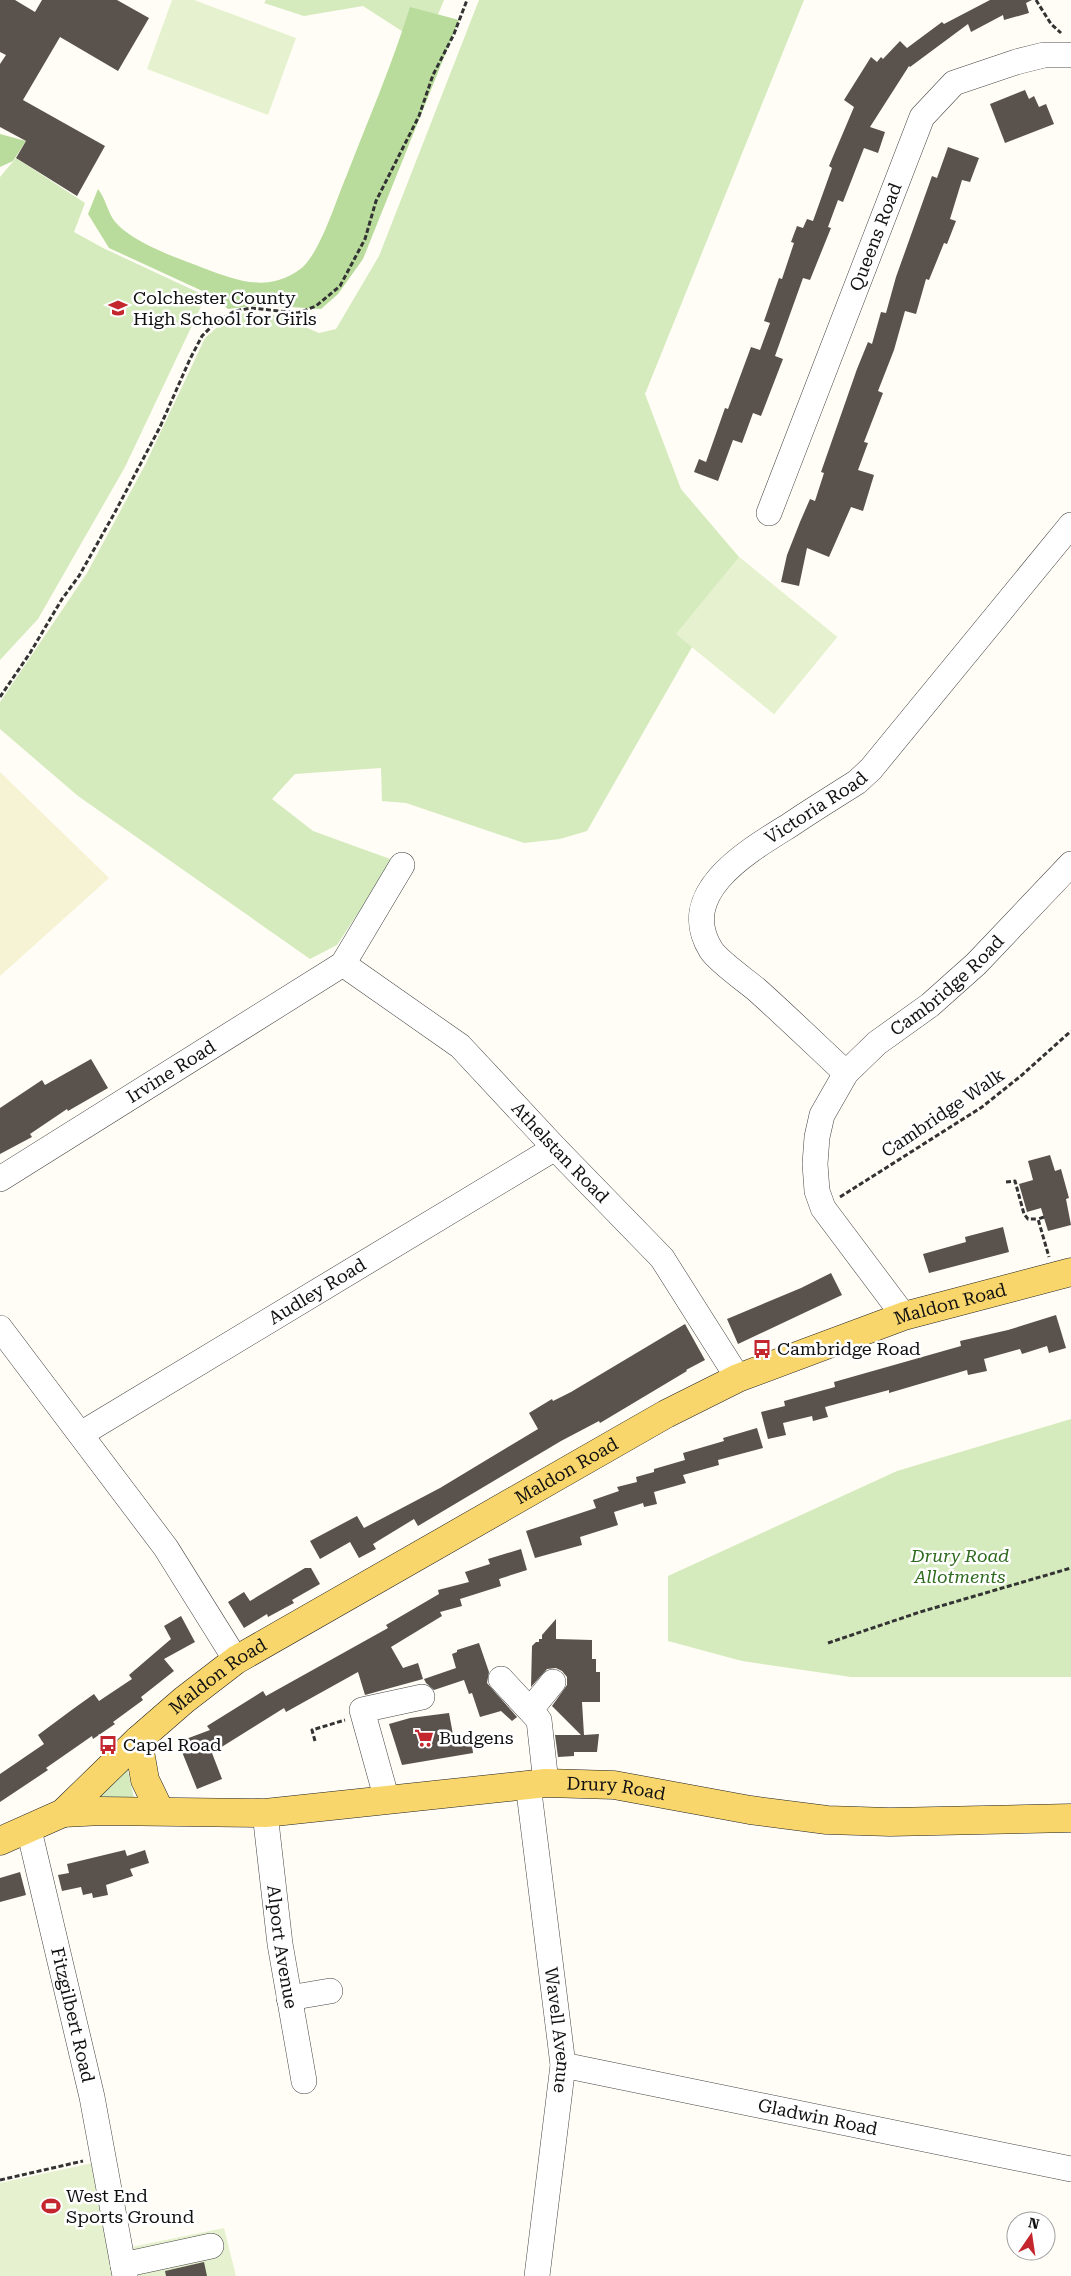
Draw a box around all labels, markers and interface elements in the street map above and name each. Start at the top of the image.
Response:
street label: Queens Road [845,179,906,294]
place label: Colchester County High School for Girls [133,287,317,329]
school or university icon: Colchester County High School for Girls [107,297,129,319]
street label: Victoria Road [761,767,872,848]
street label: Cambridge Road [886,930,1008,1040]
street label: Irvine Road [123,1035,220,1107]
street label: Cambridge Walk [877,1064,1008,1161]
street label: Athelstan Road [507,1097,614,1207]
street label: Audley Road [265,1253,370,1328]
street label: Maldon Road [891,1278,1009,1329]
bus stop icon: Cambridge Road [751,1338,773,1360]
place label: Cambridge Road [777,1338,921,1359]
street label: Maldon Road [511,1432,622,1508]
park label: Drury Road Allotments [910,1545,1009,1587]
street label: Maldon Road [165,1634,270,1718]
supermarket icon: Budgens [413,1727,435,1749]
place label: Budgens [439,1727,513,1748]
bus stop icon: Capel Road [97,1734,119,1756]
place label: Capel Road [123,1734,222,1755]
street label: Drury Road [566,1773,668,1804]
street label: Alport Avenue [263,1884,302,2010]
street label: Fitzgilbert Road [47,1945,99,2085]
street label: Wavell Avenue [541,1966,574,2094]
street label: Gladwin Road [756,2094,880,2139]
place label: West End Sports Ground [66,2185,195,2227]
sports icon: West End Sports Ground [40,2195,62,2217]
north arrow [1006,2211,1056,2261]
text: N [1027,2214,1041,2232]

